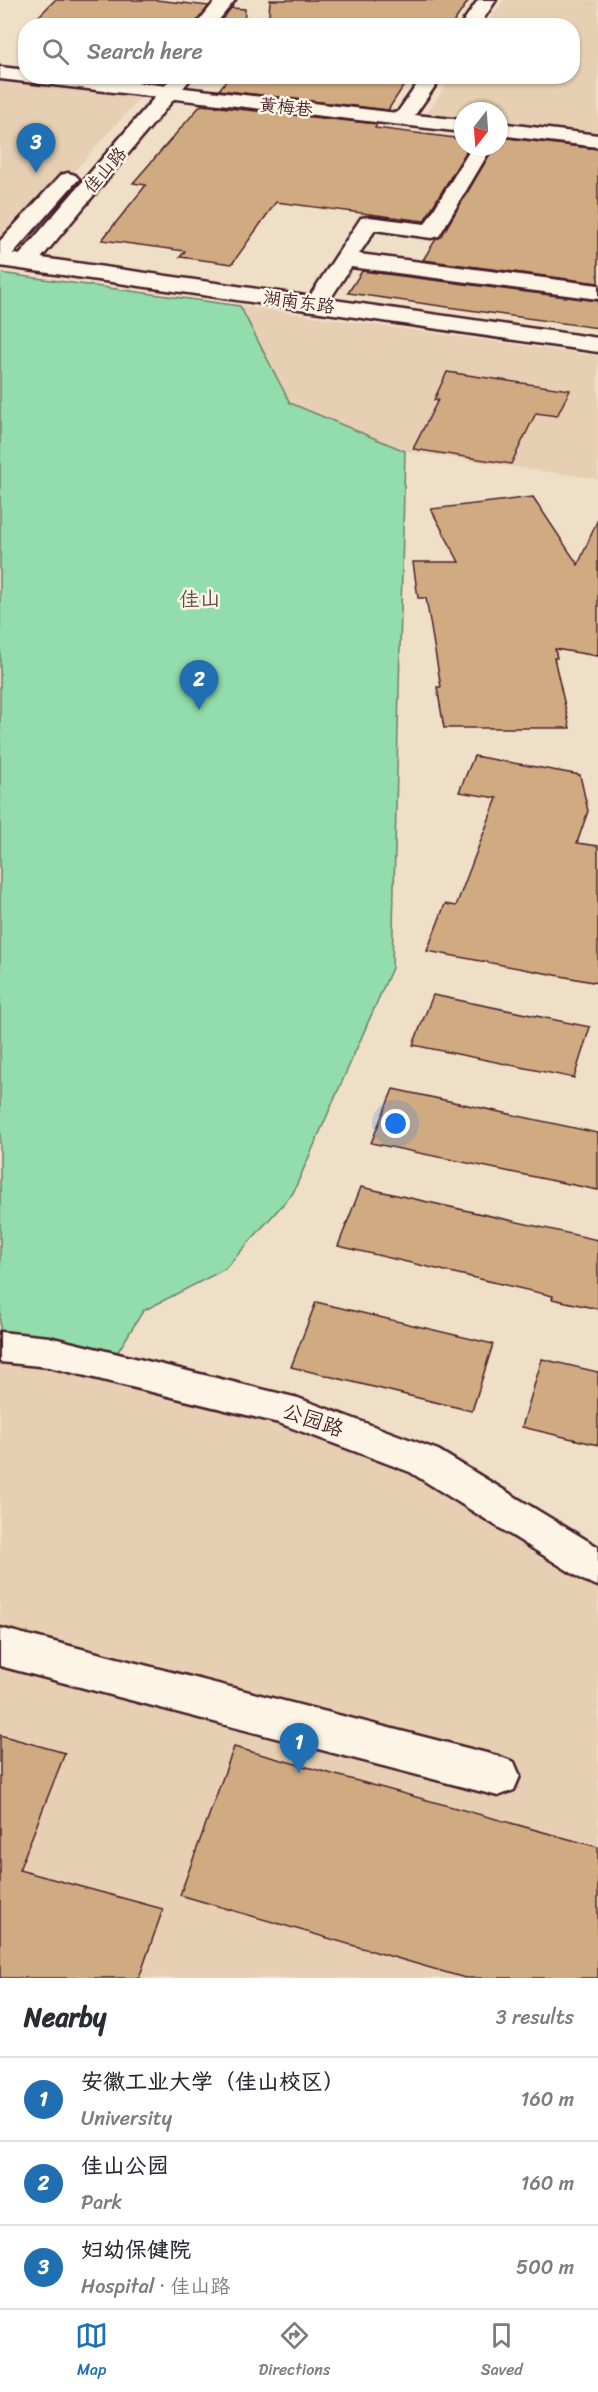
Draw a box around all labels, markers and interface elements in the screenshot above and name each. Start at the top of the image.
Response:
search box [18,18,580,84]
text: Search here [87,32,203,71]
icon: search [39,35,72,68]
street label: 黄梅巷 [257,88,315,126]
north arrow [454,102,508,156]
pin: 3 [16,124,56,173]
street label: 佳山路 [75,139,135,201]
street label: 湖南东路 [261,281,337,323]
park label: 佳山 [179,580,221,618]
pin: 2 [180,660,218,710]
your location [381,1109,410,1138]
street label: 公园路 [277,1392,349,1448]
pin: 1 [280,1724,318,1773]
text: Nearby [24,1994,106,2040]
text: 3 results [496,2000,574,2035]
text: 安徽工业大学（佳山校区） [81,2062,345,2101]
text: 1 [39,2082,48,2117]
text: 160 m [521,2082,574,2117]
text: University [81,2101,172,2136]
text: 佳山公园 [81,2146,169,2185]
text: 2 [38,2166,49,2201]
text: 160 m [521,2166,574,2201]
text: Park [81,2185,122,2220]
text: 妇幼保健院 [81,2230,191,2269]
text: 3 [38,2250,49,2285]
text: 500 m [516,2250,574,2285]
text: Hospital · 佳山路 [81,2269,230,2304]
tab: Map [75,2319,108,2384]
tab: Directions [259,2319,330,2384]
tab: Saved [481,2319,523,2384]

